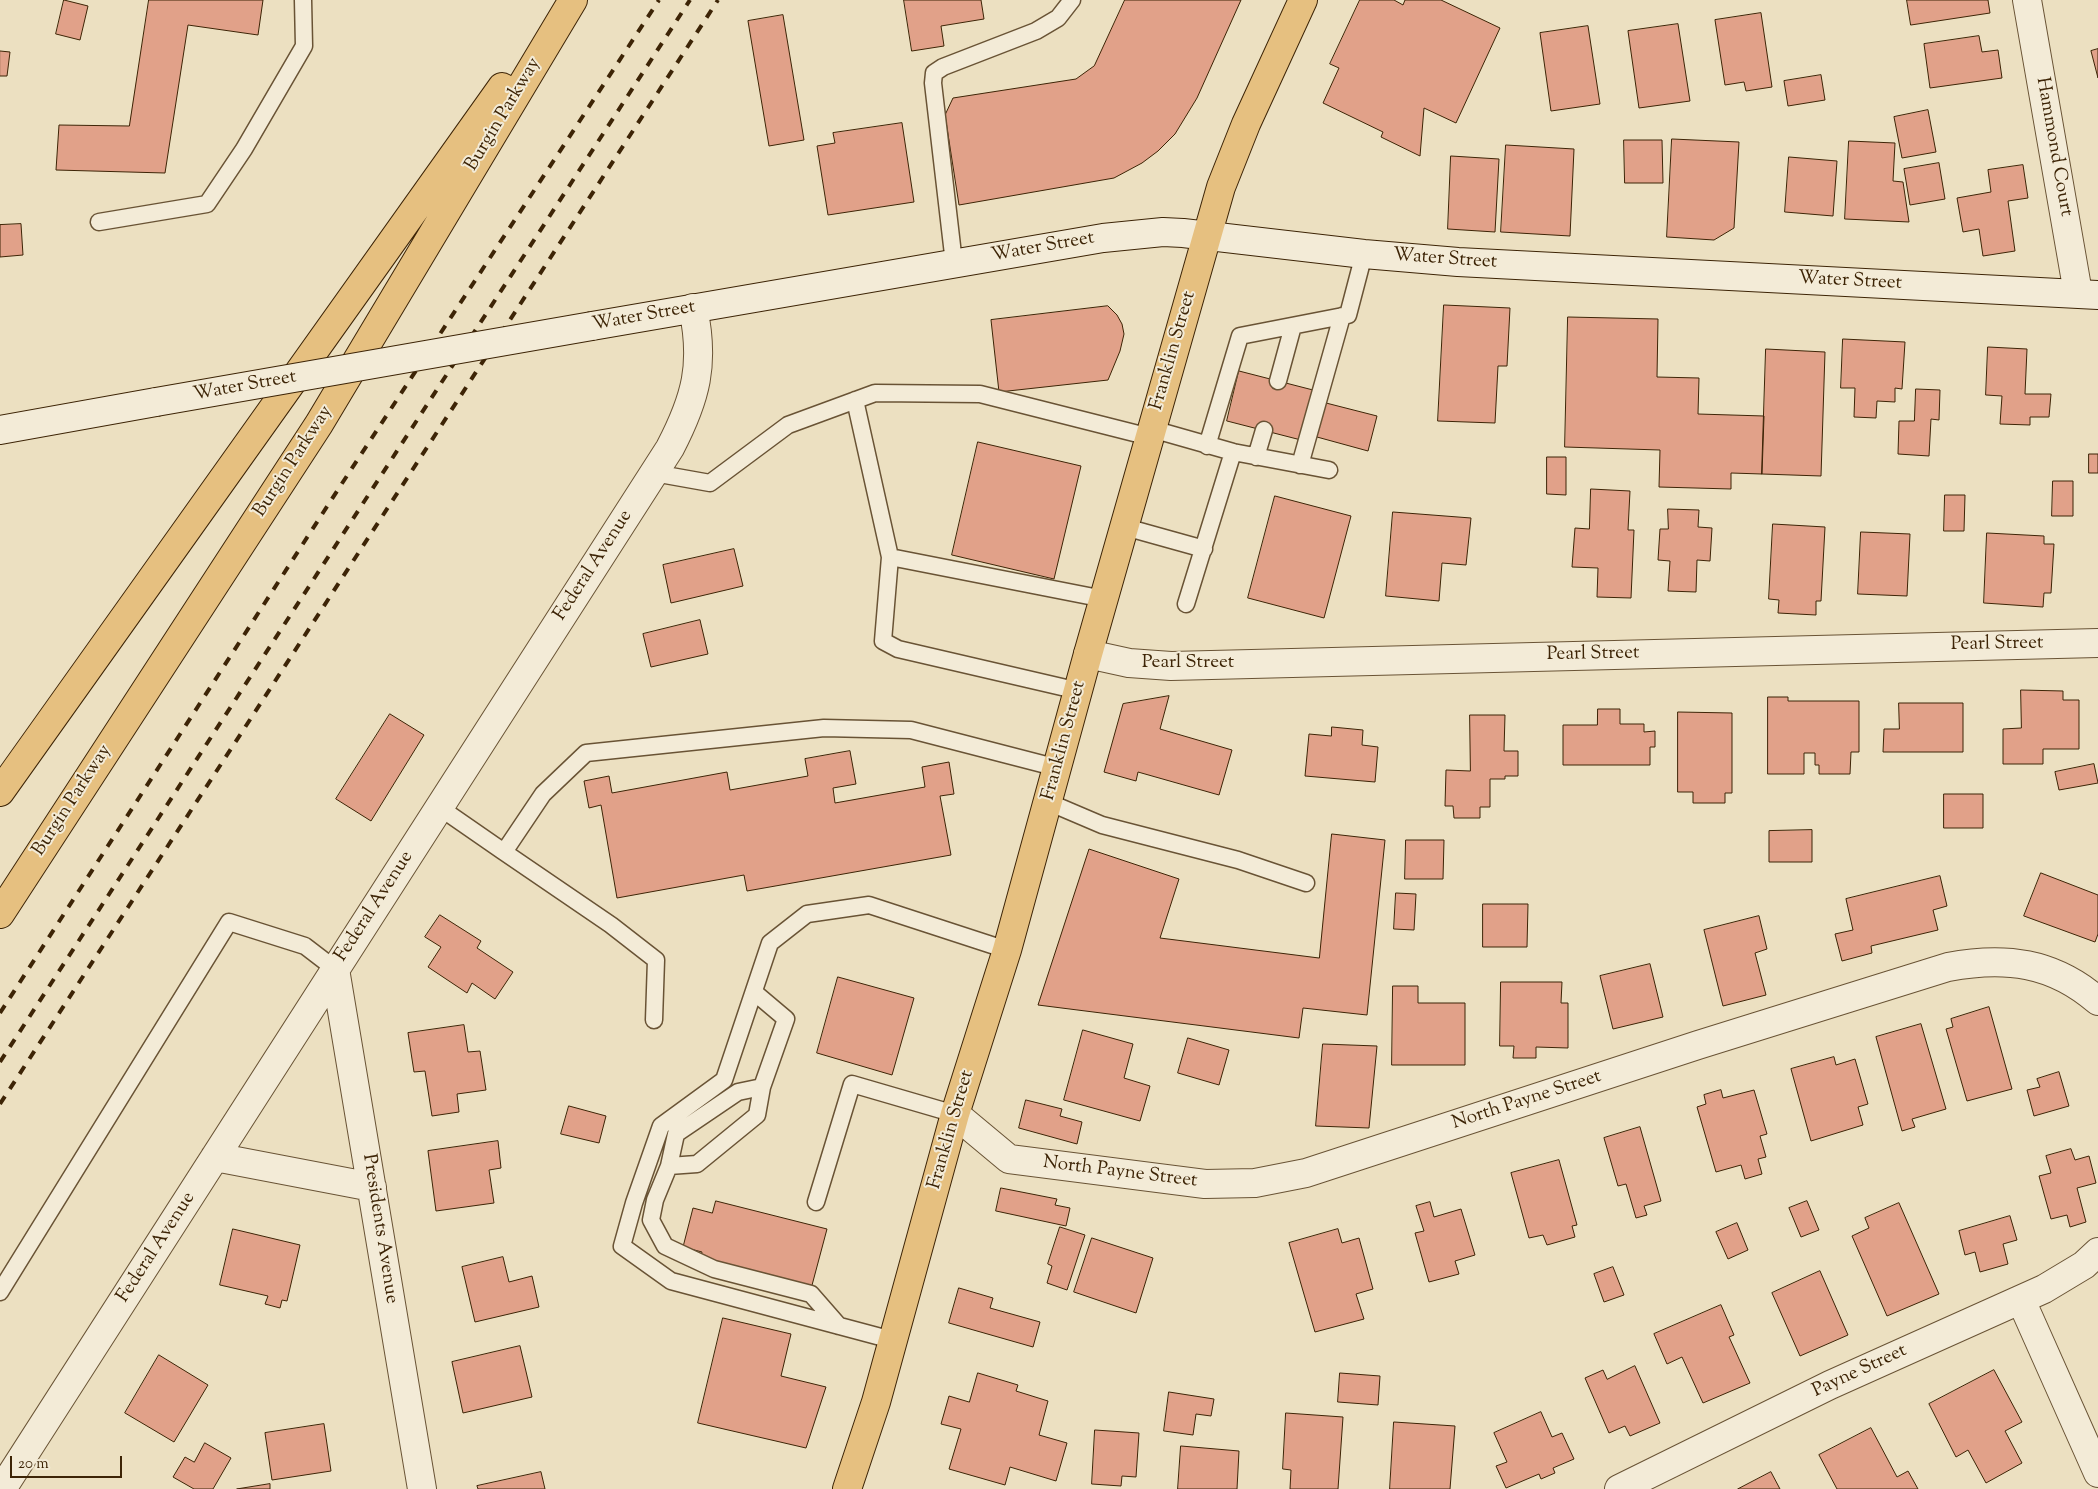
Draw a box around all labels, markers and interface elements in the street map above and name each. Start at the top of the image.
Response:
street label: Burgin Parkway [461,54,547,176]
street label: Hammond Court [2030,76,2076,218]
street label: Water Street [990,228,1096,268]
street label: Water Street [1392,245,1498,275]
street label: Water Street [1797,268,1903,296]
street label: Franklin Street [1146,289,1202,413]
street label: Water Street [591,297,697,337]
street label: Water Street [192,367,298,407]
street label: Burgin Parkway [250,402,338,522]
street label: Federal Avenue [550,506,638,626]
street label: Pearl Street [1950,633,2044,657]
street label: Pearl Street [1546,643,1640,667]
street label: Pearl Street [1142,653,1234,675]
street label: Franklin Street [1038,679,1092,803]
street label: Burgin Parkway [29,741,117,861]
street label: Federal Avenue [331,847,419,967]
street label: North Payne Street [1450,1066,1604,1136]
street label: Franklin Street [924,1068,980,1192]
street label: North Payne Street [1041,1152,1199,1194]
street label: Presidents Avenue [356,1153,402,1305]
street label: Federal Avenue [113,1188,201,1308]
street label: Payne Street [1809,1340,1911,1404]
scale bar [12,1446,125,1478]
text: 20 m [18,1454,49,1475]

